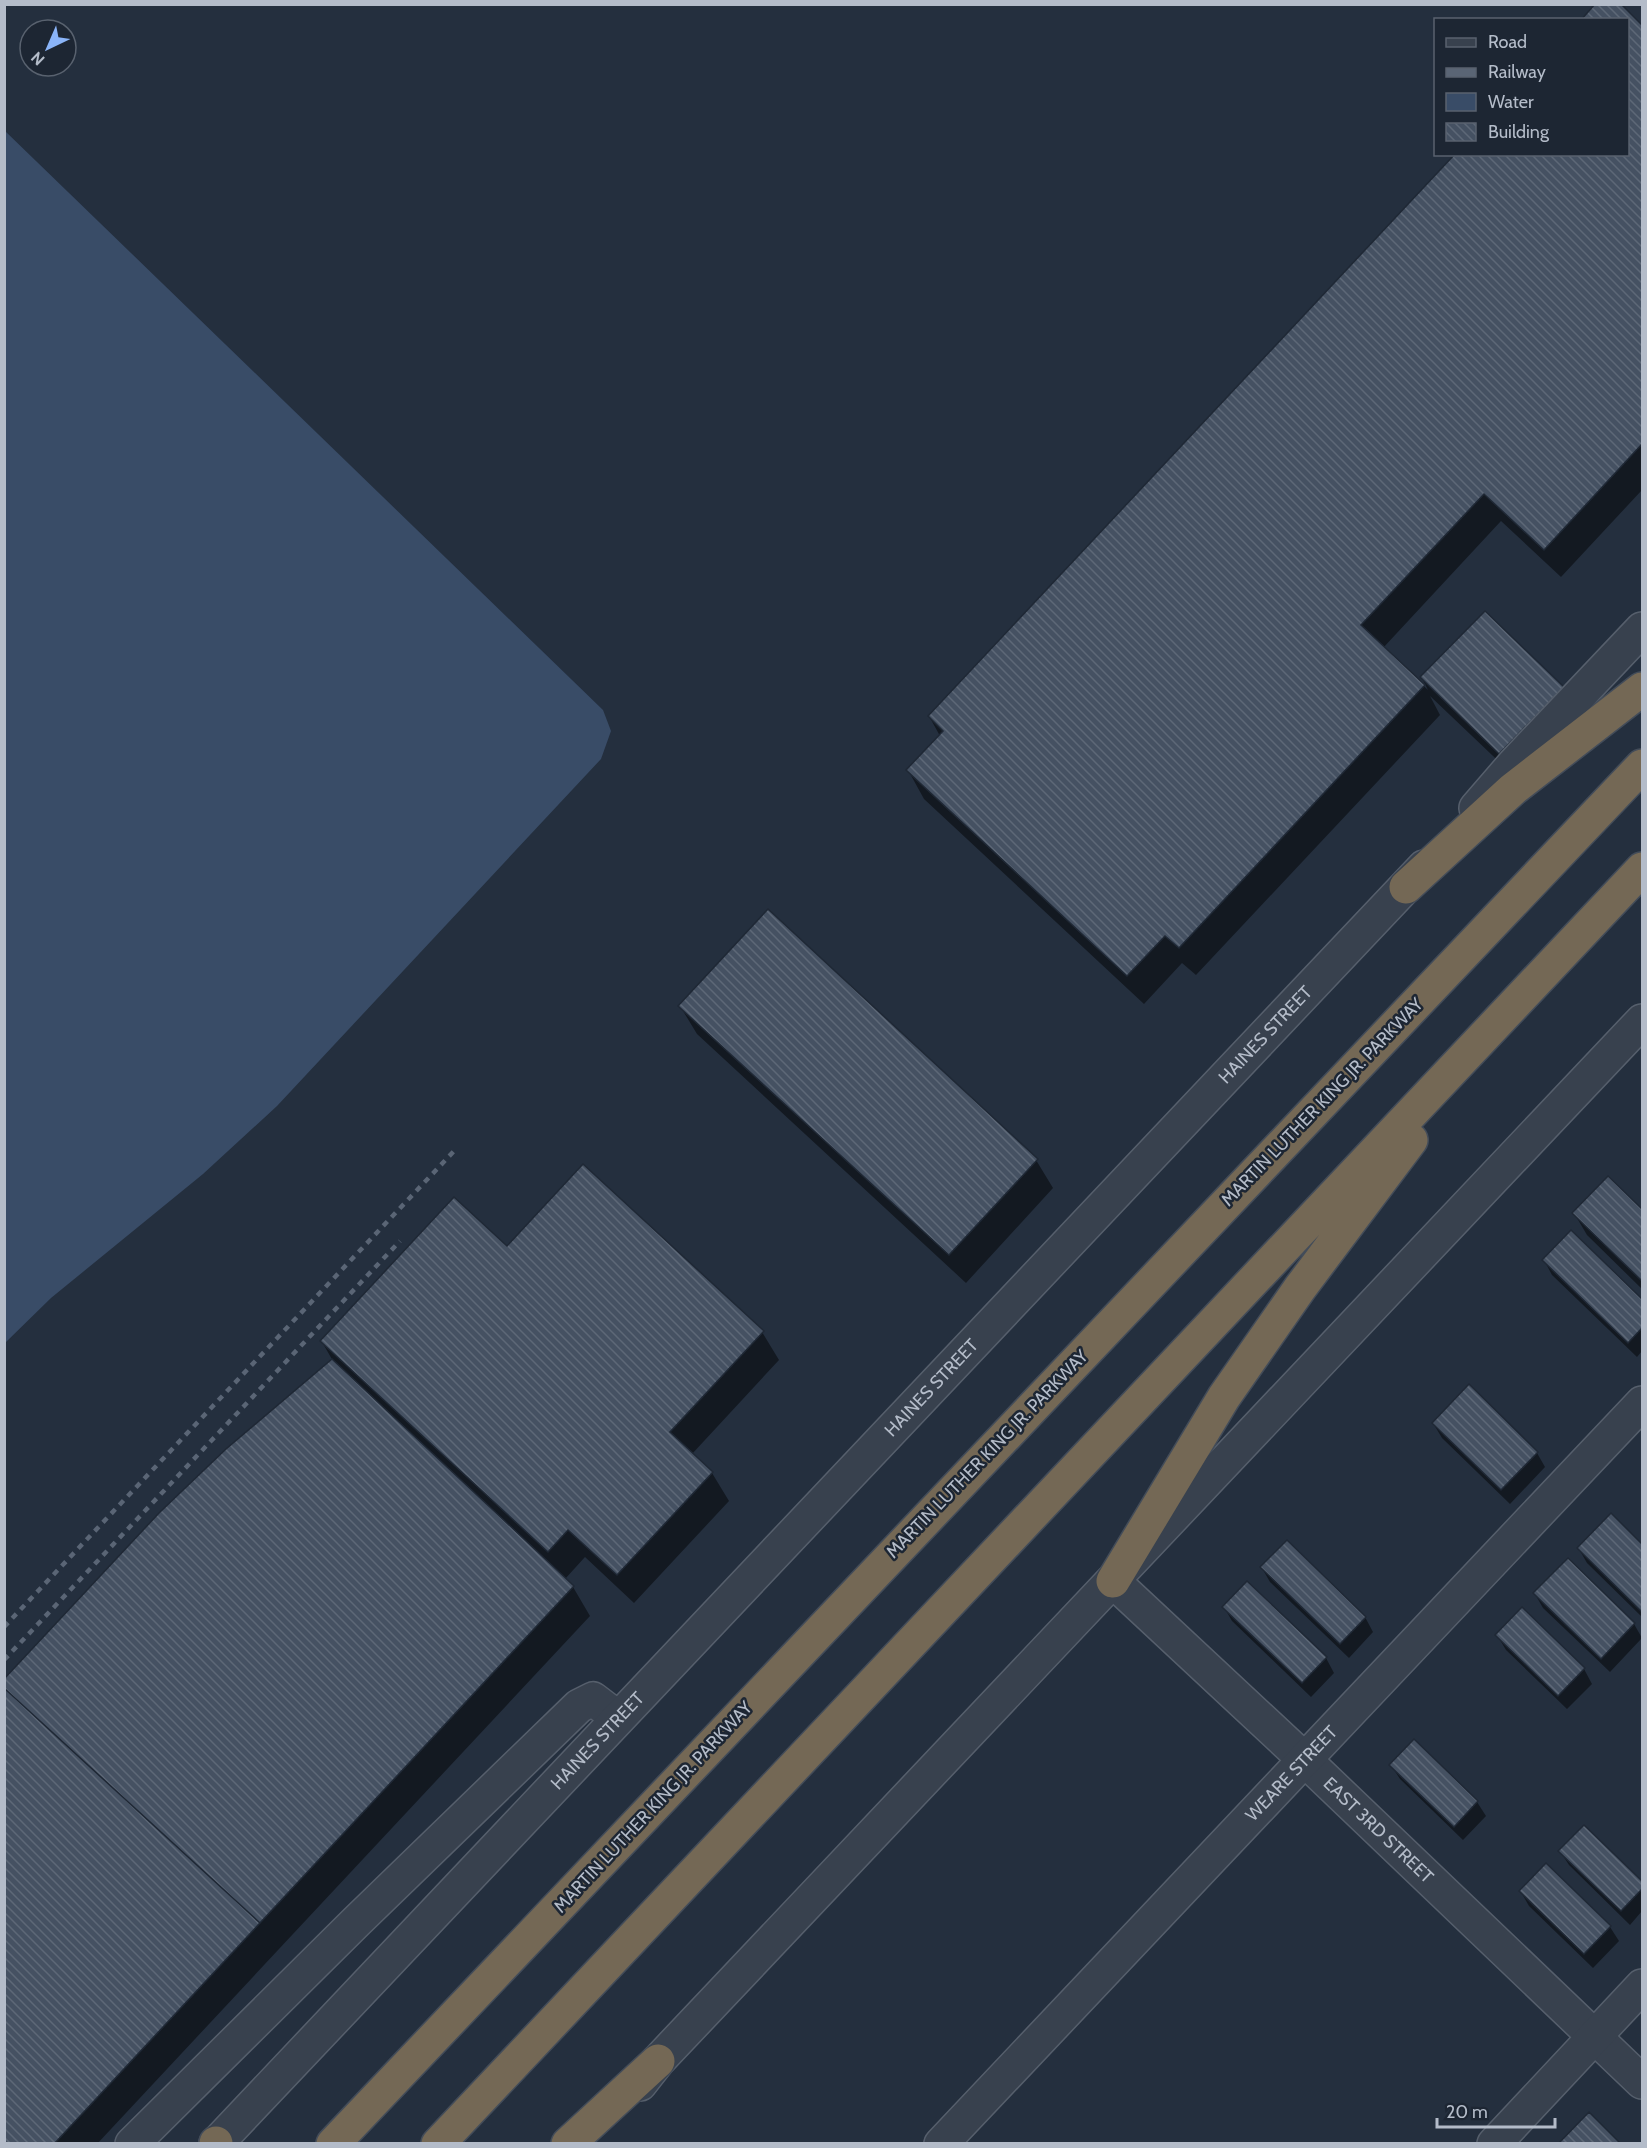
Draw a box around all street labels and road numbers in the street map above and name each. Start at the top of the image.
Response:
street label: HAINES STREET [1214,981,1317,1088]
street label: MARTIN LUTHER KING JR. PARKWAY [1216,993,1428,1211]
street label: HAINES STREET [880,1334,983,1441]
street label: MARTIN LUTHER KING JR. PARKWAY [881,1345,1093,1563]
street label: HAINES STREET [546,1687,649,1794]
street label: MARTIN LUTHER KING JR. PARKWAY [549,1696,757,1917]
street label: WEARE STREET [1241,1721,1342,1826]
street label: EAST 3RD STREET [1319,1773,1438,1888]

